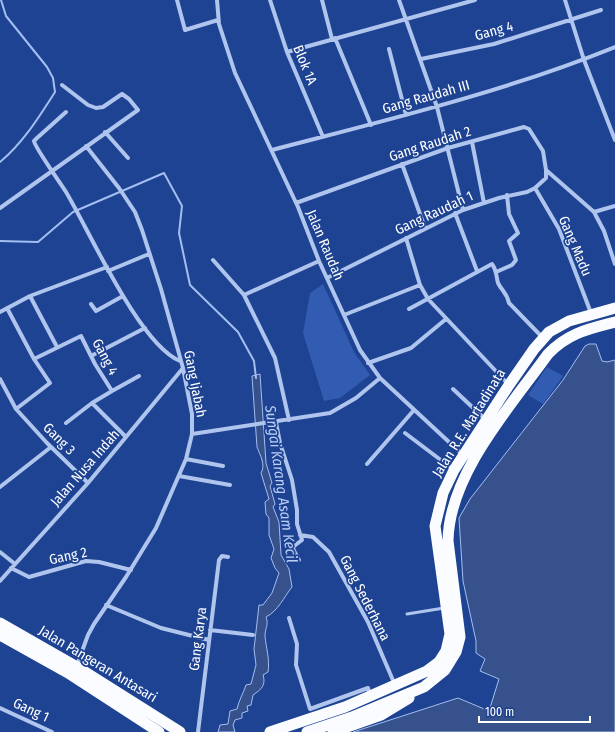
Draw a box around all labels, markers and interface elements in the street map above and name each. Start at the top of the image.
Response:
street label: Gang 4 [473,18,515,44]
street label: Blok 1A [289,43,321,88]
street label: Gang Raudah III [380,76,472,118]
street label: Gang Raudah 2 [387,123,473,165]
street label: Gang Raudah 1 [392,187,476,239]
street label: Jalan Raudah [302,207,348,283]
street label: Gang Madu [555,213,595,279]
street label: Gang 4 [88,336,122,378]
street label: Gang Ijabah [180,349,210,419]
street label: Jalan R.E. Martadinata [429,365,509,480]
water label: Sungai Karang Asam Kecil [261,403,301,564]
street label: Gang 3 [39,419,79,459]
street label: Jalan Nusa Indah [47,426,123,510]
street label: Gang 2 [47,544,89,568]
street label: Gang Sederhana [336,552,394,644]
street label: Gang Karya [186,606,210,672]
street label: Jalan Pangeran Antasari [36,622,160,706]
street label: Gang 1 [10,694,52,726]
scale bar [479,698,590,724]
text: 100 m [485,705,514,719]

